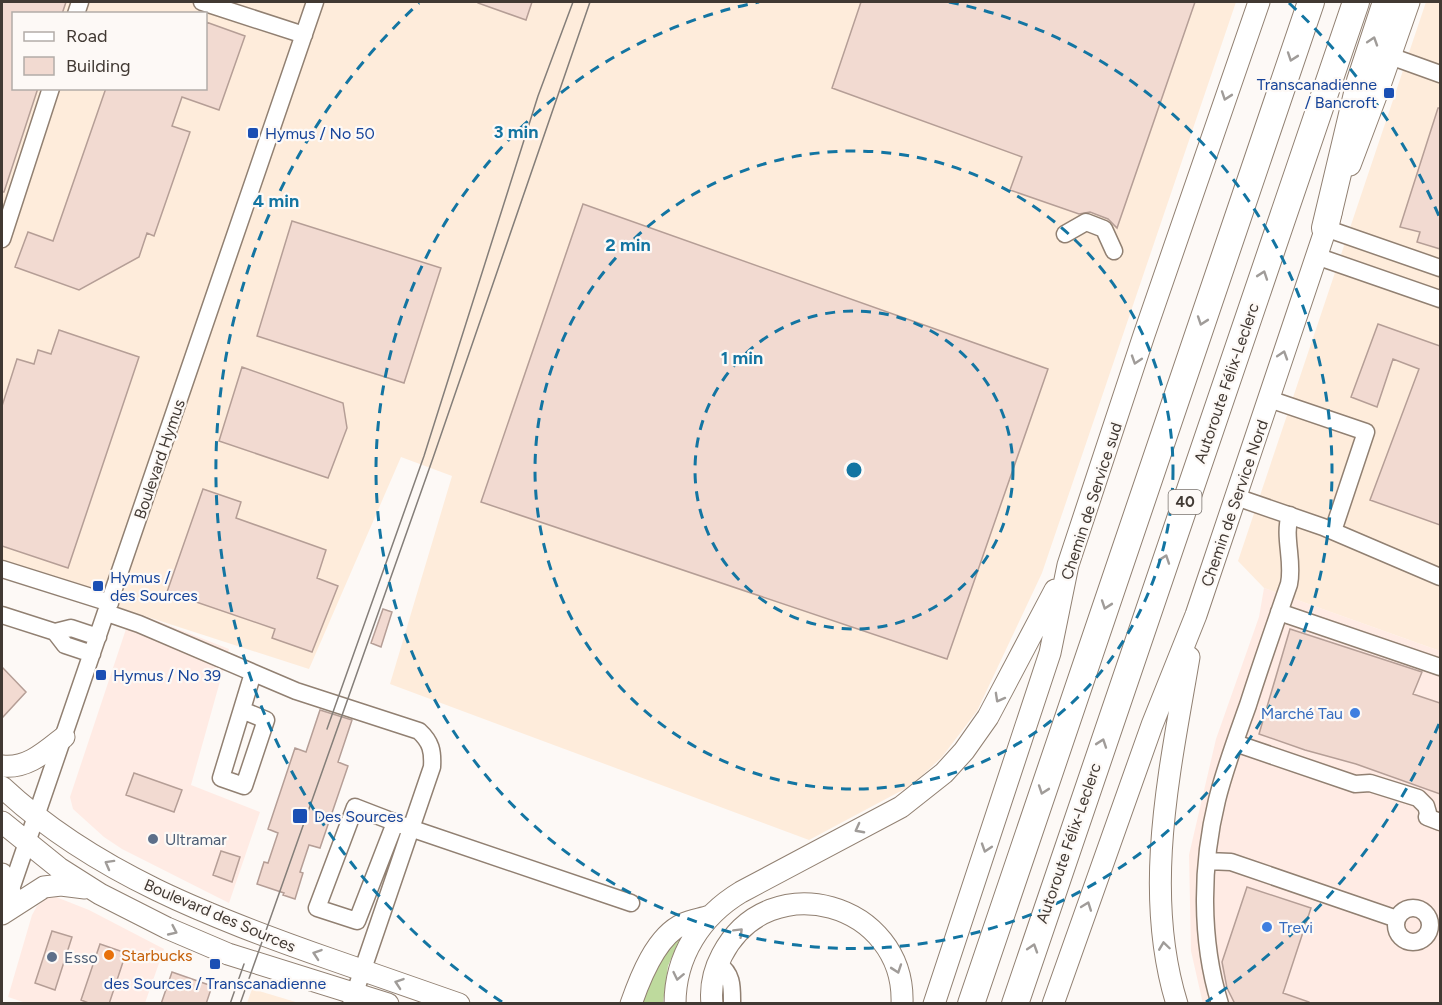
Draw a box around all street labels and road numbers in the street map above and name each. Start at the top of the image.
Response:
street label: Autoroute Félix-Leclerc [1190,300,1263,466]
street label: Boulevard Hymus [130,397,189,522]
street label: Chemin de Service Nord [1197,417,1272,589]
street label: Chemin de Service sud [1057,420,1126,582]
road number: 40 [1168,490,1202,514]
street label: Autoroute Félix-Leclerc [1032,760,1105,926]
street label: Boulevard des Sources [141,875,298,956]

